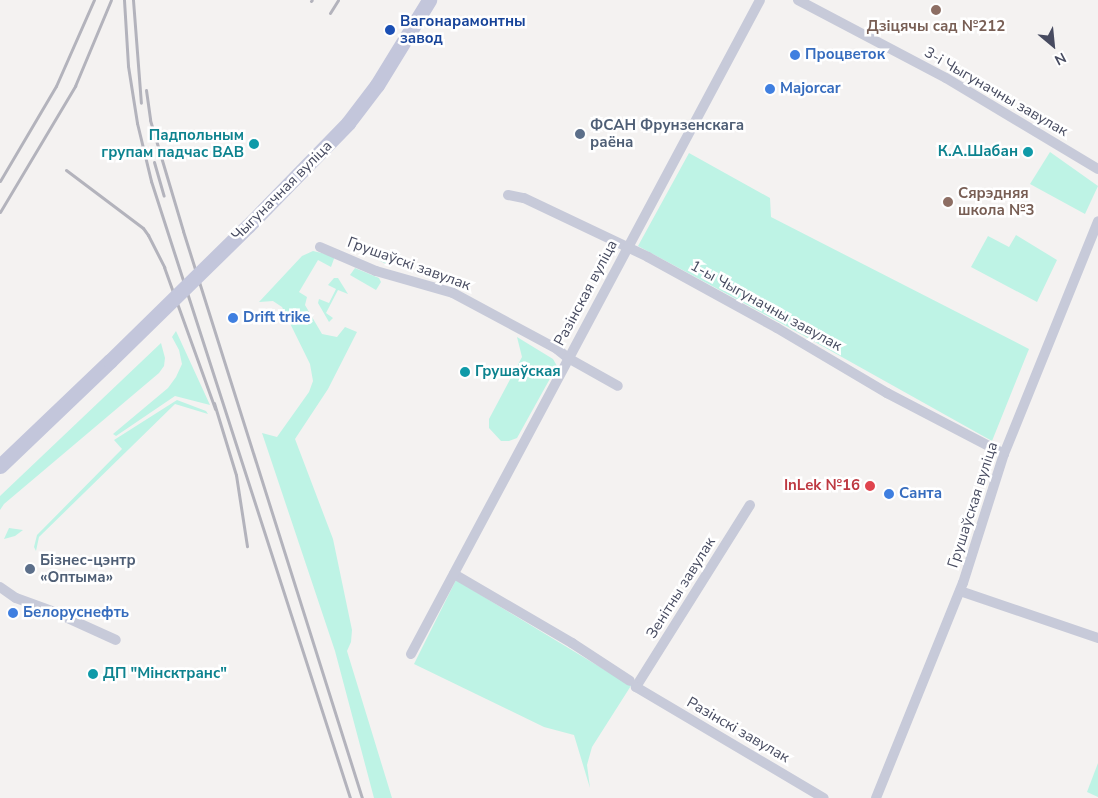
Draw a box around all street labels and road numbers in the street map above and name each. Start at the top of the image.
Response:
street label: 3-і Чыгуначны завулак [921,43,1071,141]
street label: Чыгуначная вуліца [228,137,336,245]
street label: Грушаўскі завулак [345,233,473,295]
street label: Разінская вуліца [551,237,621,349]
street label: 1-ы Чыгуначны завулак [687,257,845,355]
street label: Грушаўская вуліца [944,440,1002,570]
street label: Зенітны завулак [643,534,719,642]
street label: Разінскі завулак [683,693,793,767]

